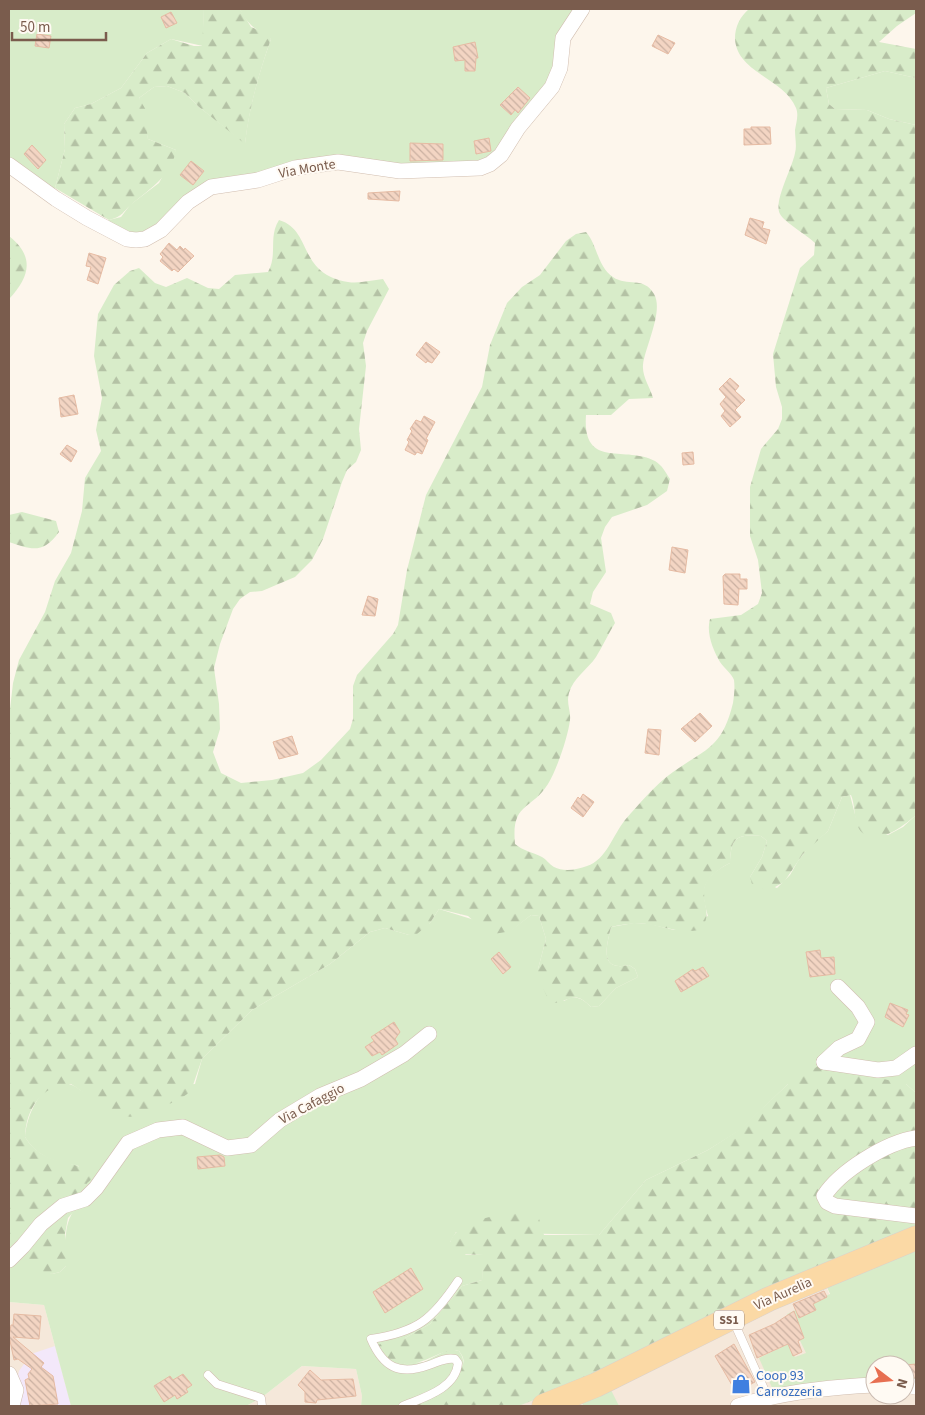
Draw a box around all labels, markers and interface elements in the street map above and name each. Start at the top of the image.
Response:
scale bar [12,10,106,42]
text: 50 m [20,17,50,38]
street label: Via Monte [277,154,337,184]
street label: Via Cafaggio [276,1078,348,1130]
street label: Via Aurelia [751,1272,815,1316]
road number: SS1 [714,1310,744,1330]
north arrow [865,1355,915,1405]
place label: Coop 93 Carrozzeria [756,1366,822,1402]
shop icon: Coop 93 Carrozzeria [730,1373,752,1395]
text: N [891,1376,912,1391]

